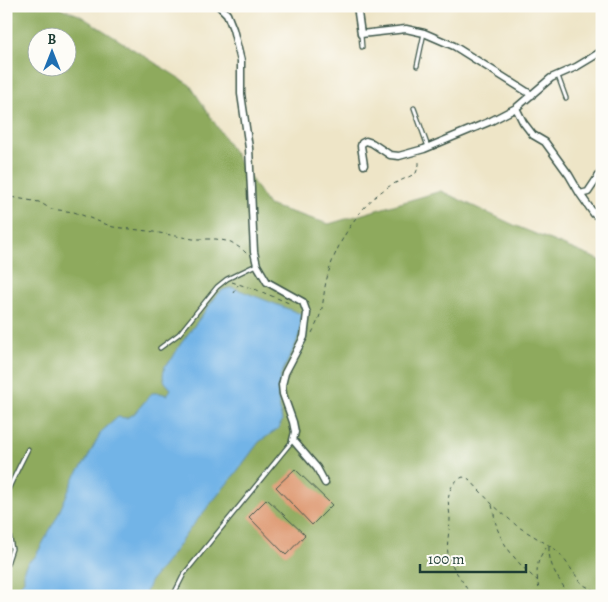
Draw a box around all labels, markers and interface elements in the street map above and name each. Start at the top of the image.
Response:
north arrow [28,28,78,78]
text: B [48,30,57,49]
scale bar [420,542,527,574]
text: 100 m [428,549,465,569]

